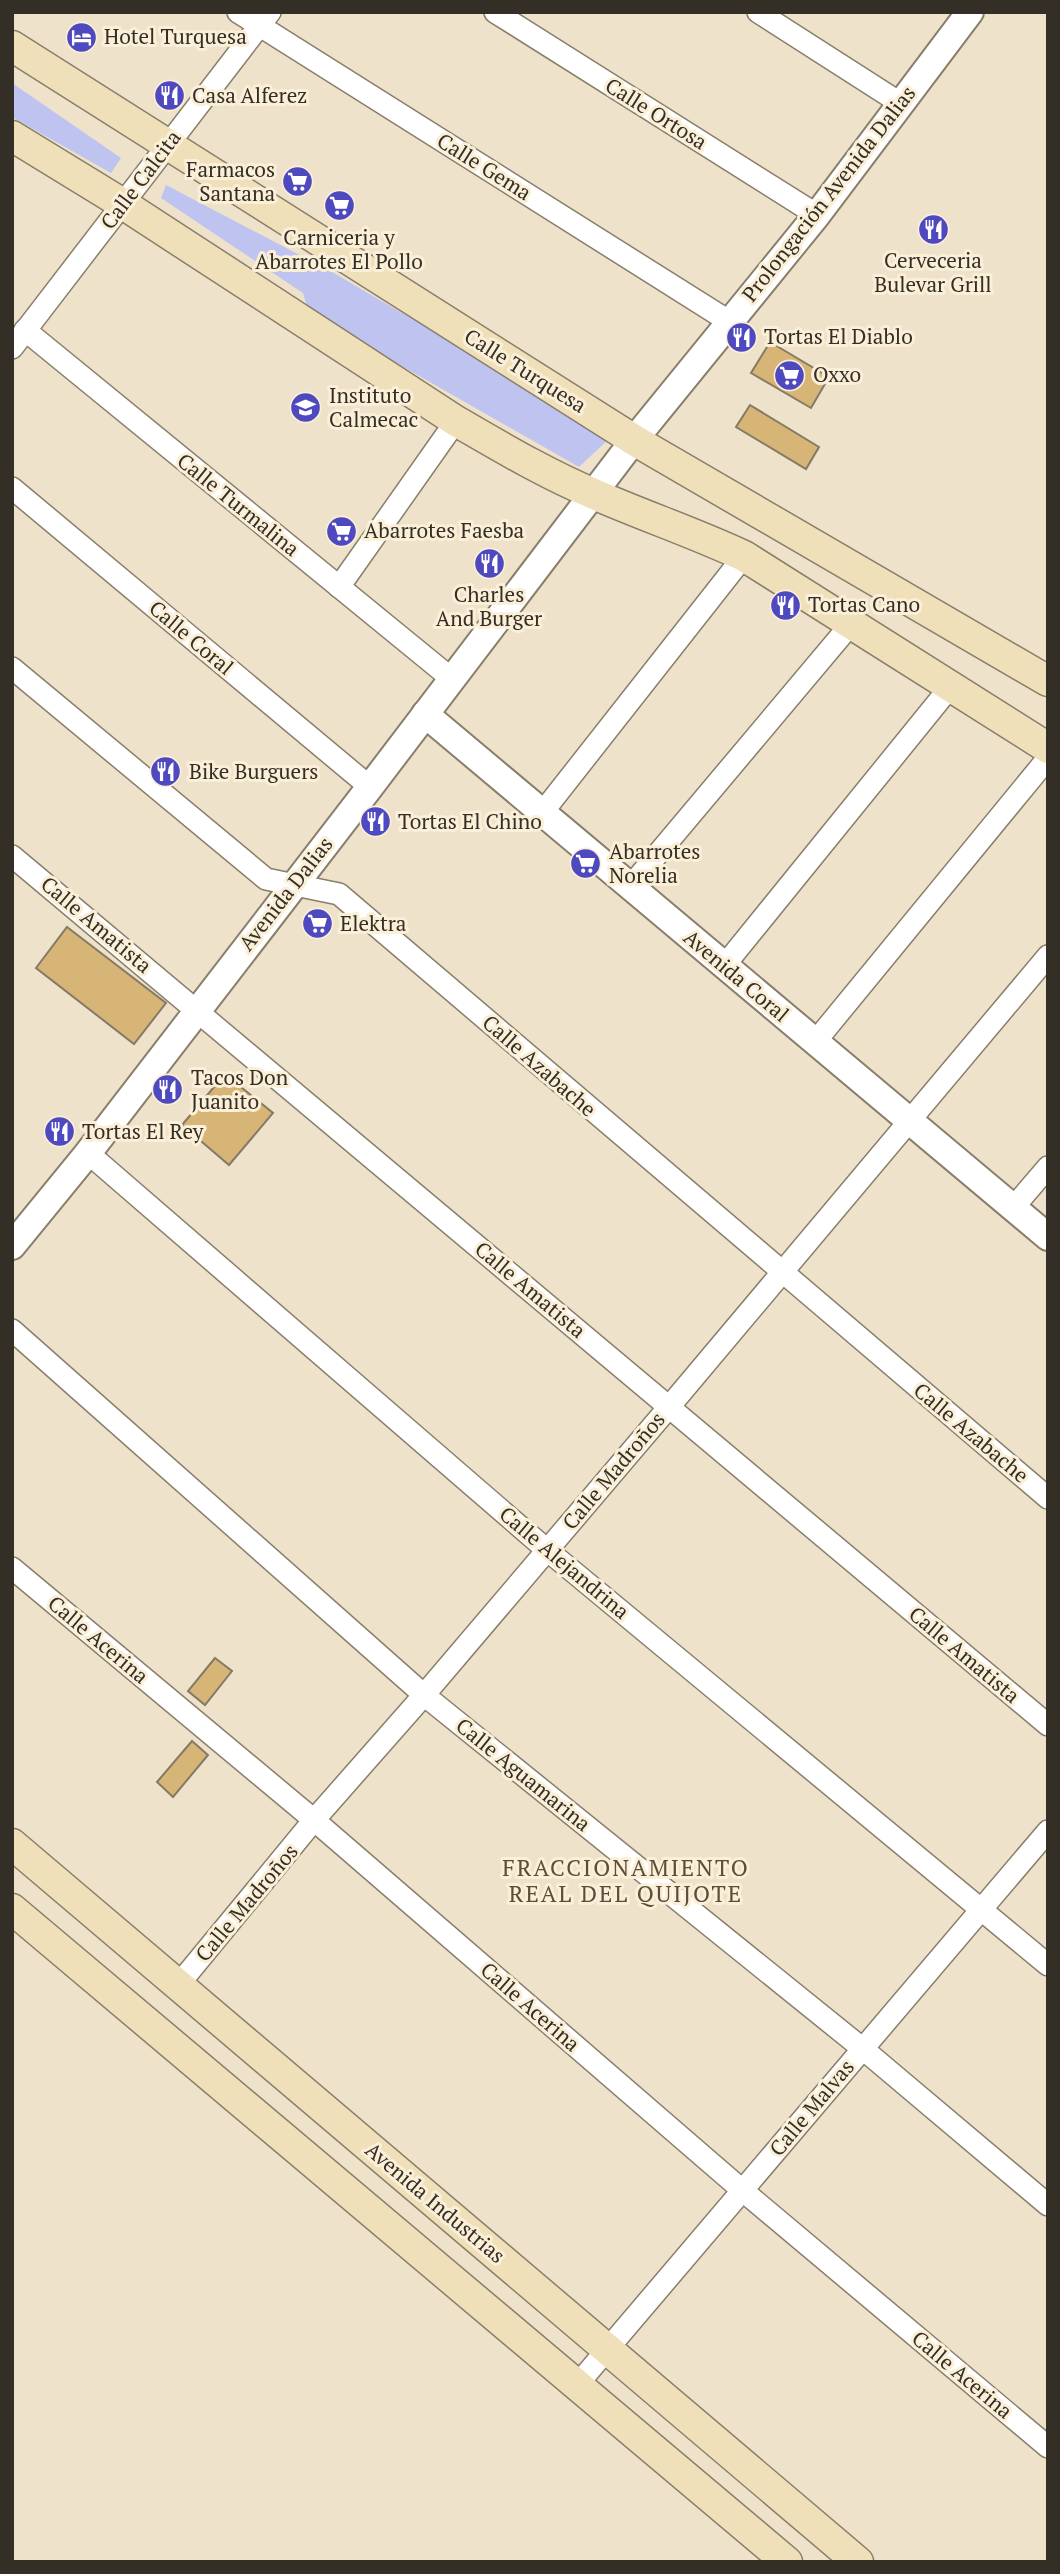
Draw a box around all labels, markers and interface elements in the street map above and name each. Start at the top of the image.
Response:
hotel icon: Hotel Turquesa [64,20,98,54]
place label: Hotel Turquesa [104,22,247,50]
street label: Calle Ortosa [600,71,713,156]
restaurant icon: Casa Alferez [152,79,186,113]
street label: Prolongación Avenida Dalias [735,80,921,307]
place label: Casa Alferez [192,81,307,109]
street label: Calle Calcita [94,124,187,235]
street label: Calle Gema [432,126,537,206]
place label: Farmacos Santana [186,155,275,207]
supermarket icon: Farmacos Santana [281,165,315,199]
supermarket icon: Carniceria y Abarrotes El Pollo [322,189,356,223]
restaurant icon: Cerveceria Bulevar Grill [916,212,950,246]
place label: Carniceria y Abarrotes El Pollo [255,223,423,275]
place label: Cerveceria Bulevar Grill [874,246,992,298]
restaurant icon: Tortas El Diablo [724,320,758,354]
street label: Calle Turquesa [459,322,592,419]
place label: Tortas El Diablo [764,322,913,350]
supermarket icon: Oxxo [773,358,807,392]
place label: Oxxo [813,360,861,388]
place label: Instituto Calmecac [329,381,418,433]
school or university icon: Instituto Calmecac [289,391,323,425]
street label: Calle Turmalina [172,446,306,562]
supermarket icon: Abarrotes Faesba [324,514,358,548]
place label: Abarrotes Faesba [364,516,525,544]
restaurant icon: Charles And Burger [472,546,506,580]
place label: Charles And Burger [436,580,542,632]
restaurant icon: Tortas Cano [768,588,802,622]
place label: Tortas Cano [808,590,920,618]
street label: Calle Coral [144,594,240,681]
restaurant icon: Bike Burguers [149,755,183,789]
place label: Bike Burguers [189,757,318,785]
restaurant icon: Tortas El Chino [358,805,392,839]
place label: Tortas El Chino [398,807,542,835]
street label: Avenida Dalias [232,831,339,956]
place label: Abarrotes Norelia [609,837,700,889]
supermarket icon: Abarrotes Norelia [569,847,603,881]
street label: Calle Amatista [35,870,158,979]
supermarket icon: Elektra [300,907,334,941]
place label: Elektra [340,909,407,937]
street label: Avenida Coral [678,923,795,1028]
street label: Calle Azabache [477,1008,602,1122]
place label: Tacos Don Juanito [191,1063,289,1115]
restaurant icon: Tacos Don Juanito [151,1073,185,1107]
restaurant icon: Tortas El Rey [42,1115,76,1149]
place label: Tortas El Rey [82,1117,204,1145]
street label: Calle Amatista [469,1235,592,1344]
street label: Calle Azabache [908,1376,1035,1489]
street label: Calle Madroños [556,1406,671,1535]
street label: Calle Alejandrina [494,1500,636,1625]
street label: Calle Acerina [43,1589,155,1690]
street label: Calle Amatista [903,1600,1026,1709]
street label: Calle Aguamarina [450,1711,597,1837]
street label: Calle Madroños [189,1838,304,1967]
district label: FRACCIONAMIENTO REAL DEL QUIJOTE [502,1852,750,1909]
street label: Calle Acerina [475,1955,587,2057]
street label: Calle Malvas [763,2053,860,2162]
street label: Avenida Industrias [360,2135,511,2269]
street label: Calle Acerina [907,2324,1019,2425]

